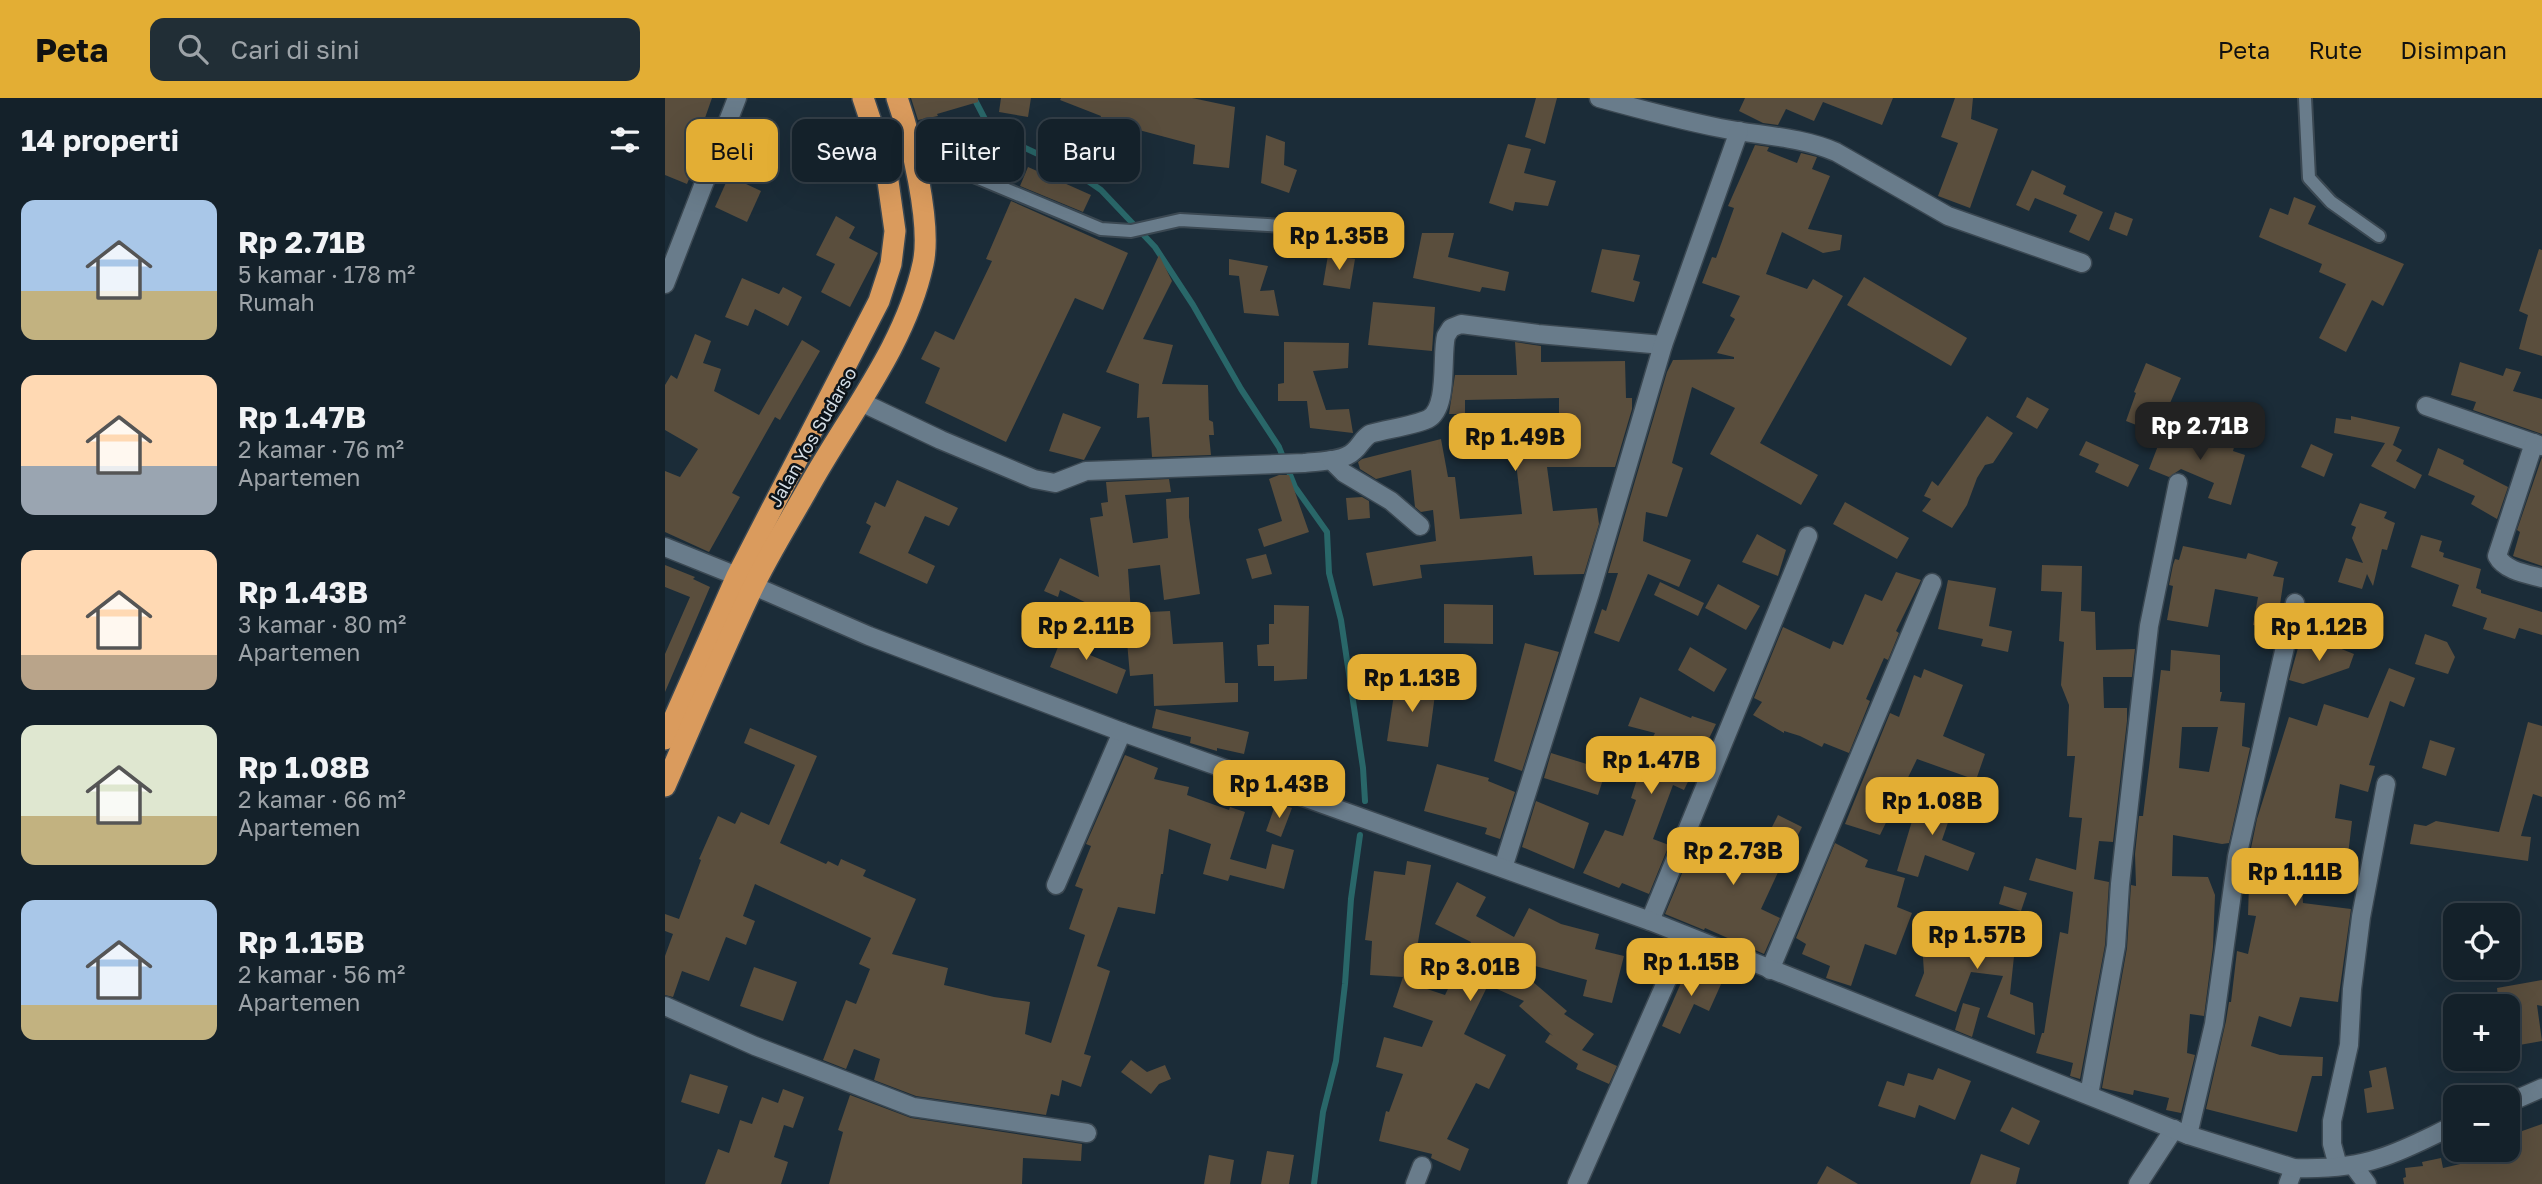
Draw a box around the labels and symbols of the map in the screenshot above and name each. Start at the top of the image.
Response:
pin: Rp 1.35B [1267,212,1411,272]
street label: Jalan Yos Sudarso [763,363,861,511]
pin: Rp 2.71B [2128,402,2272,462]
pin: Rp 1.49B [1443,414,1587,473]
pin: Rp 2.11B [1014,602,1158,662]
pin: Rp 1.12B [2247,603,2391,663]
pin: Rp 1.13B [1340,654,1484,714]
pin: Rp 1.47B [1579,736,1723,796]
pin: Rp 1.43B [1207,760,1351,820]
pin: Rp 1.08B [1860,778,2004,837]
pin: Rp 2.73B [1661,828,1805,887]
pin: Rp 1.11B [2223,848,2367,908]
pin: Rp 1.57B [1905,912,2049,971]
pin: Rp 1.15B [1619,939,1763,998]
pin: Rp 3.01B [1398,944,1542,1003]

